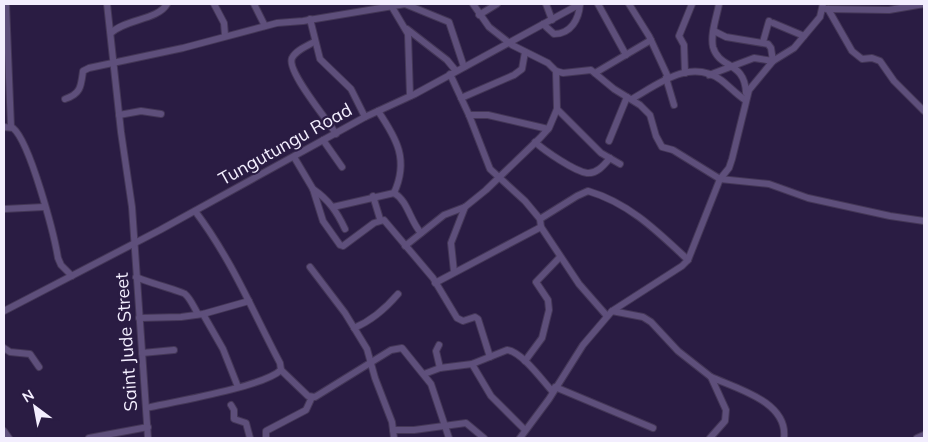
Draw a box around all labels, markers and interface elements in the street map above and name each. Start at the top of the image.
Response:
street label: Tungutungu Road [214,98,356,190]
street label: Saint Jude Street [110,272,142,412]
north arrow [10,382,60,432]
text: N [19,386,37,406]

